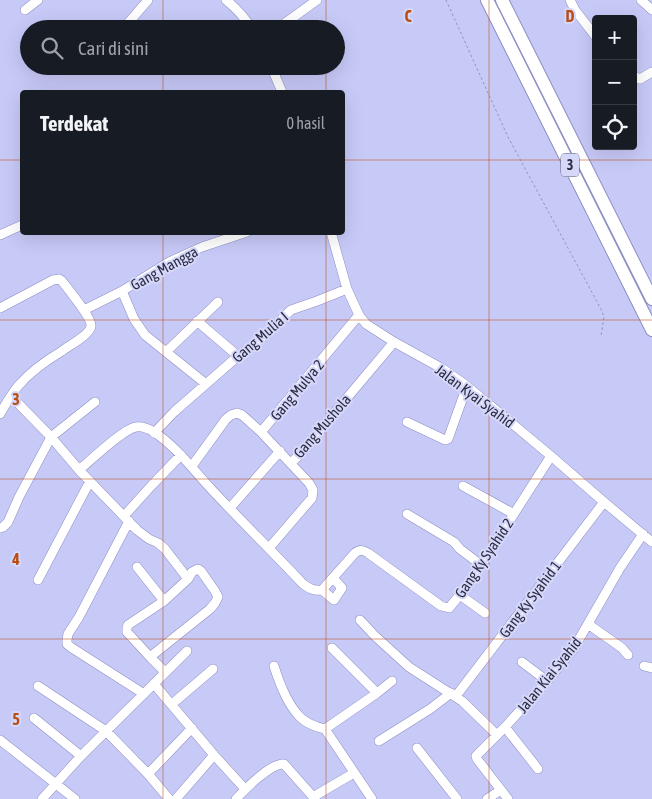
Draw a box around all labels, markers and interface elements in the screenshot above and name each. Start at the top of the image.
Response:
text: C [404,7,412,25]
text: D [566,7,575,25]
map controls [592,15,637,150]
button: + [592,15,637,60]
search box [20,20,345,75]
icon: search [38,34,66,62]
text: Cari di sini [78,37,149,59]
button: − [592,60,637,105]
button: locate [592,105,637,150]
text: Terdekat [40,111,108,135]
text: 0 hasil [287,114,325,132]
road number: 3 [561,154,579,176]
street label: Gang Mangga [127,243,201,293]
street label: Gang Mulia I [229,308,291,366]
street label: Gang Mulya 2 [267,356,327,424]
street label: Jalan Kyai Syahid [432,361,518,431]
text: 3 [12,390,20,408]
street label: Gang Mushola [290,391,354,461]
street label: Gang Ky Syahid 2 [451,515,517,601]
text: 4 [11,550,20,568]
street label: Gang Ky Syahid 1 [496,557,564,641]
street label: Jalan Kiai Syahid [513,634,585,716]
text: 5 [12,710,20,728]

